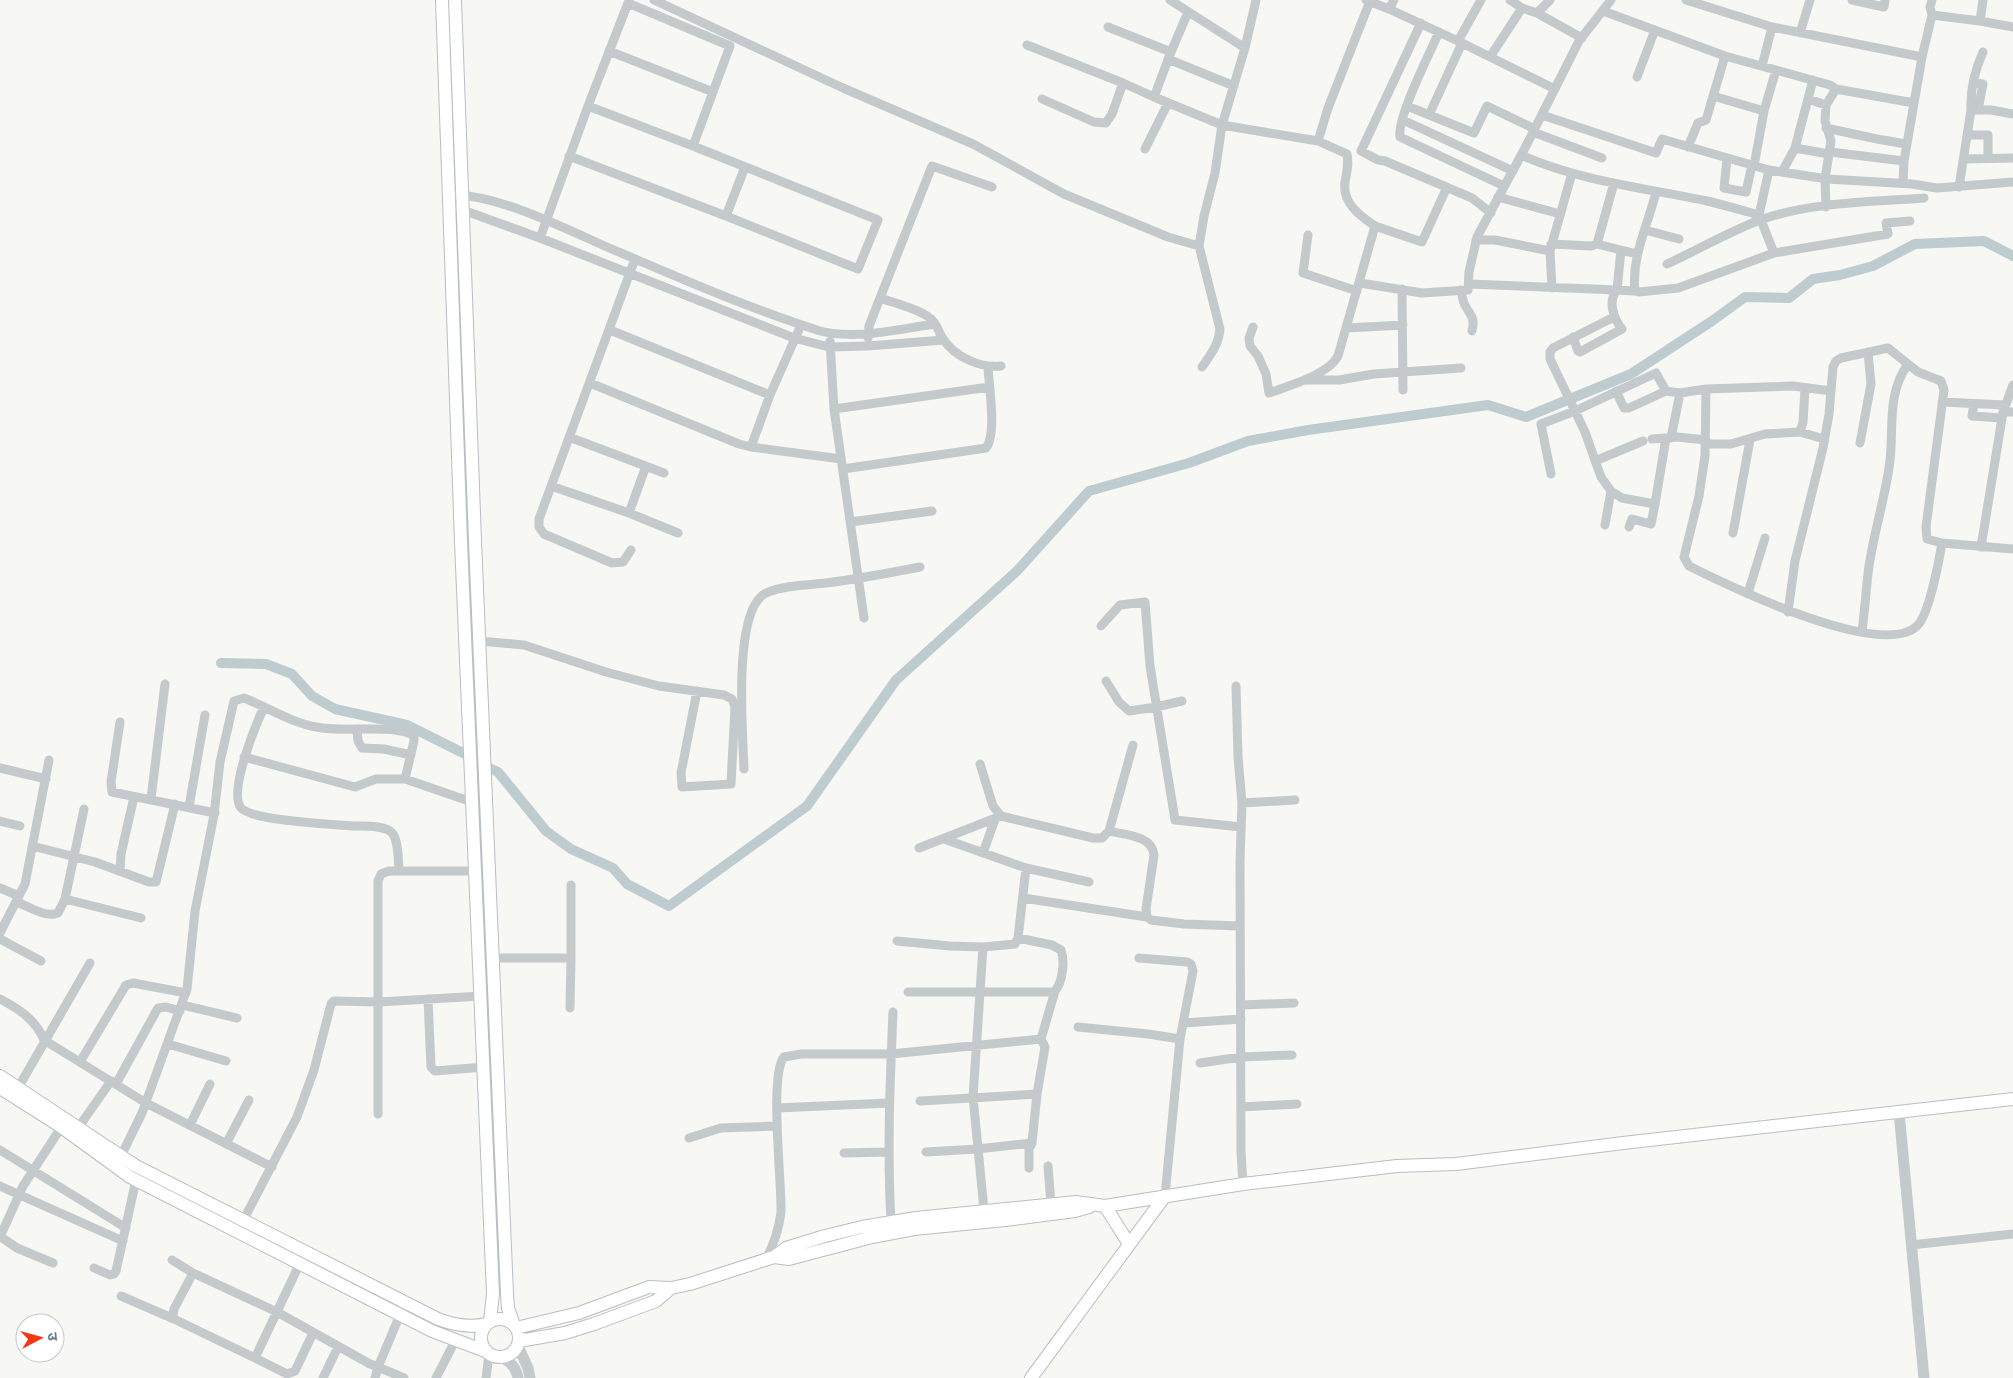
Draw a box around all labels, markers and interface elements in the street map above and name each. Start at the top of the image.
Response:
north arrow [15,1313,65,1363]
text: उ [45,1332,62,1342]

